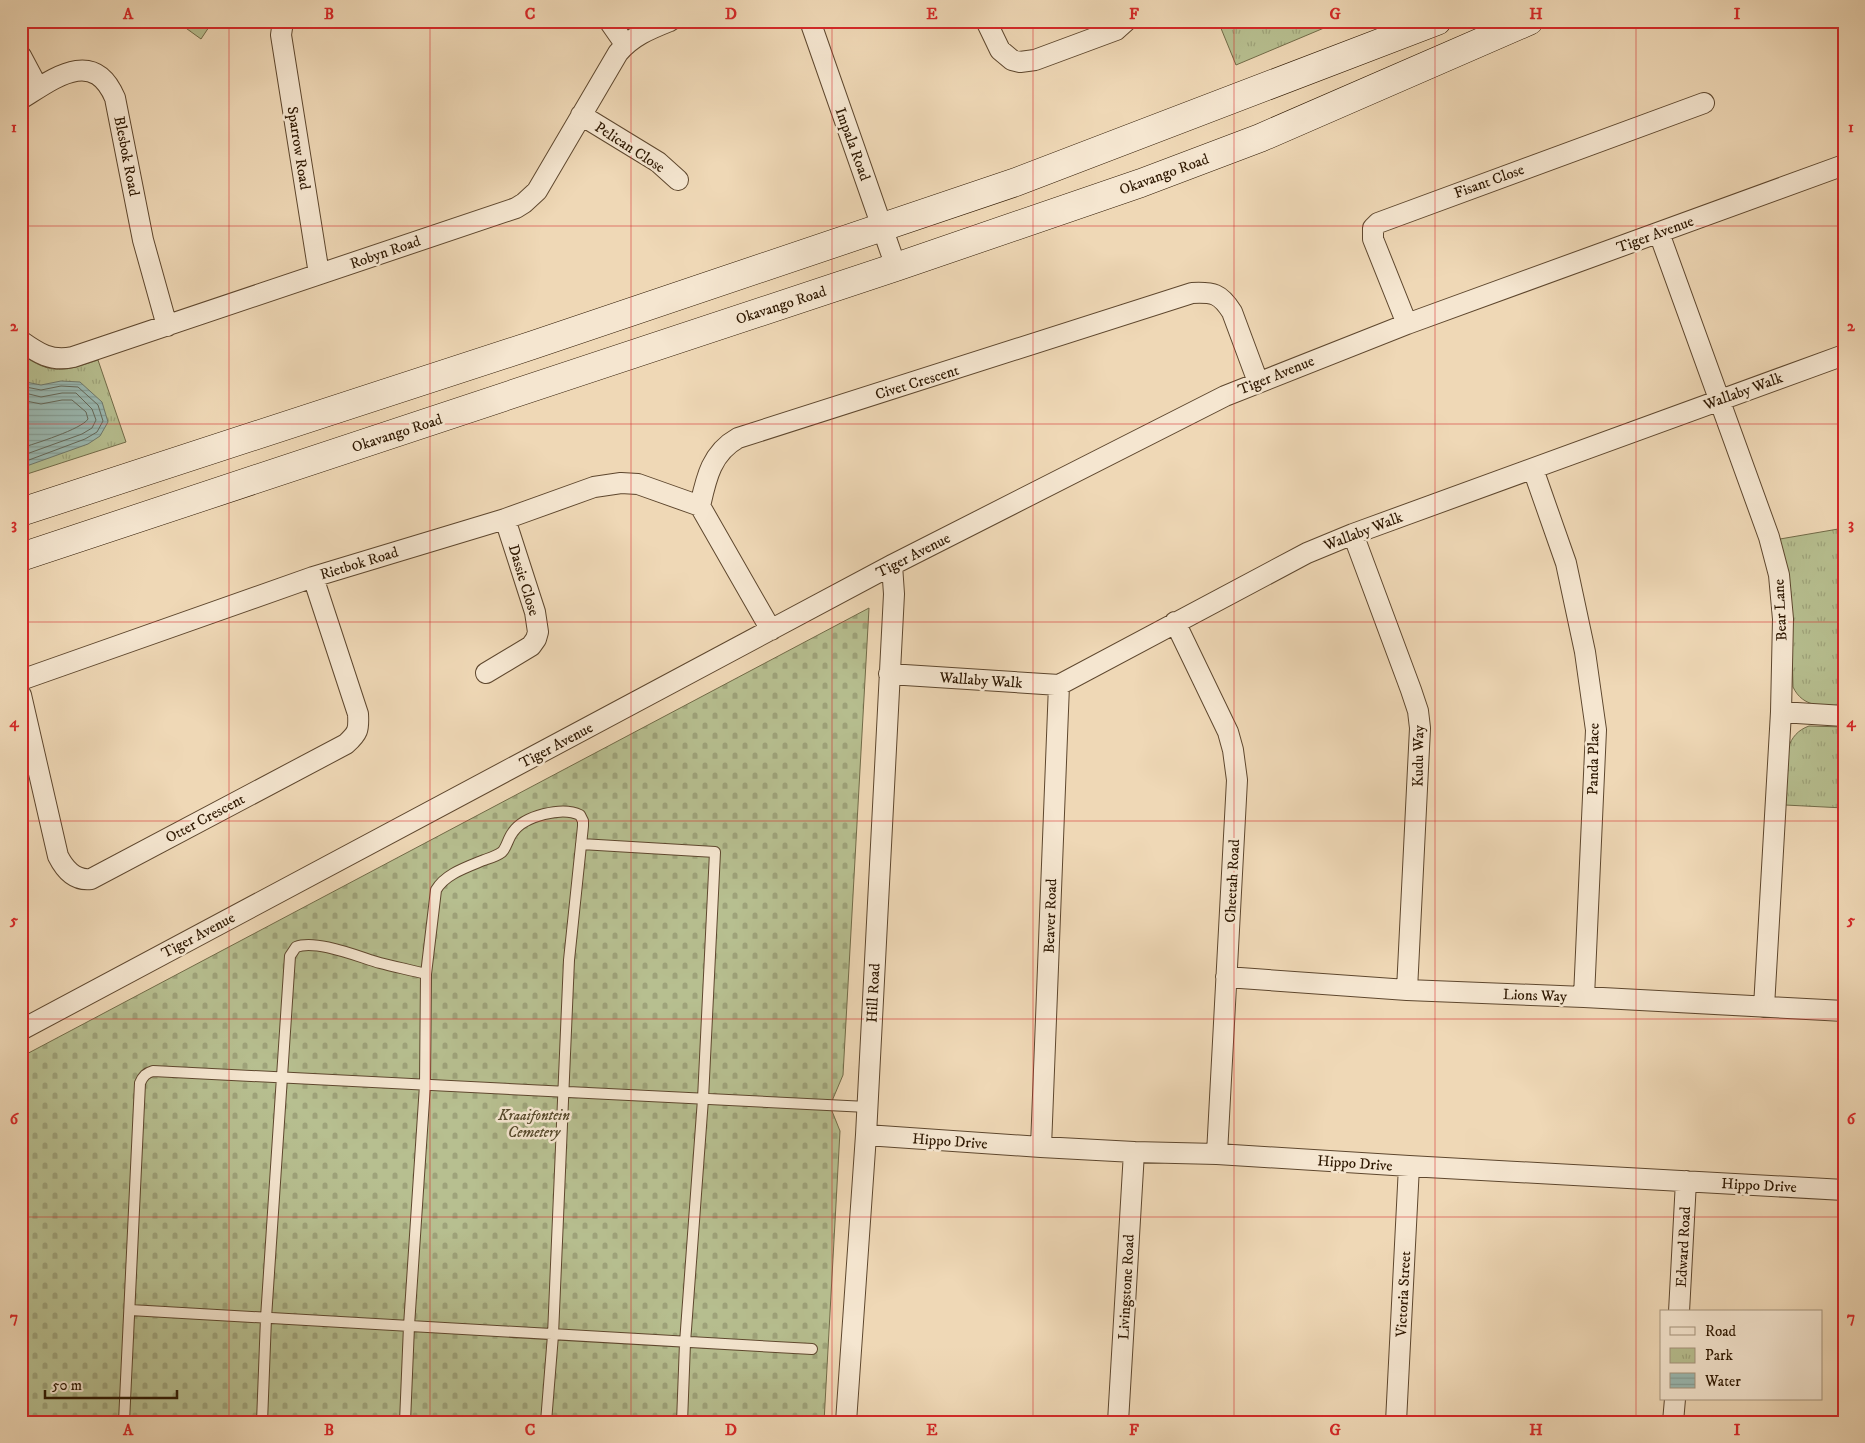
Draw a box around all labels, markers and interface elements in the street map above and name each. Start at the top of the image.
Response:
text: A [122,4,134,24]
text: B [324,4,334,24]
text: C [525,4,535,24]
text: D [725,4,737,24]
text: E [926,4,938,24]
text: F [1129,4,1139,24]
text: G [1329,4,1341,24]
text: H [1529,4,1543,24]
text: I [1734,4,1741,24]
street label: Sparrow Road [283,105,315,192]
street label: Impala Road [831,105,875,184]
street label: Blesbok Road [109,114,144,198]
text: 1 [11,117,17,137]
text: 1 [1848,117,1854,137]
street label: Pelican Close [591,118,668,177]
street label: Okavango Road [1117,149,1212,199]
street label: Fisant Close [1452,160,1527,203]
street label: Tiger Avenue [1614,212,1696,257]
street label: Robyn Road [347,231,423,273]
street label: Okavango Road [734,282,829,329]
text: 2 [10,316,19,336]
text: 2 [1847,316,1856,336]
street label: Tiger Avenue [1235,352,1317,399]
street label: Civet Crescent [873,361,961,404]
street label: Wallaby Walk [1700,368,1786,415]
street label: Okavango Road [350,410,445,457]
street label: Wallaby Walk [1320,508,1406,556]
text: 3 [11,514,17,534]
text: 3 [1848,514,1854,534]
street label: Tiger Avenue [873,529,954,582]
street label: Rietbok Road [318,542,401,584]
street label: Dassie Close [504,542,543,618]
street label: Bear Lane [1769,578,1792,641]
street label: Wallaby Walk [938,668,1024,693]
text: 4 [8,712,19,732]
text: 4 [1845,712,1856,732]
street label: Tiger Avenue [516,718,596,773]
street label: Panda Place [1583,723,1604,795]
street label: Kudu Way [1408,724,1429,787]
street label: Otter Crescent [162,790,248,847]
street label: Cheetah Road [1221,838,1244,923]
street label: Beaver Road [1040,878,1061,954]
street label: Tiger Avenue [158,908,238,963]
text: 5 [9,910,18,930]
text: 5 [1846,910,1855,930]
street label: Hill Road [862,962,885,1023]
street label: Lions Way [1503,985,1568,1006]
park label: Kraaifontein Cemetery [497,1106,570,1142]
text: 6 [10,1109,20,1129]
text: 6 [1847,1109,1857,1129]
street label: Hippo Drive [912,1129,988,1154]
street label: Hippo Drive [1317,1151,1393,1176]
street label: Hippo Drive [1721,1174,1797,1197]
street label: Edward Road [1672,1205,1695,1288]
street label: Livingstone Road [1114,1233,1139,1340]
street label: Victoria Street [1392,1250,1415,1339]
text: 7 [10,1307,18,1327]
text: 7 [1847,1307,1855,1327]
legend [1660,1310,1822,1400]
text: Road [1705,1322,1737,1341]
text: Park [1705,1346,1734,1365]
scale bar [45,1368,178,1400]
text: Water [1704,1372,1741,1391]
text: 50 m [52,1376,82,1395]
text: A [122,1420,134,1440]
text: B [324,1420,334,1440]
text: C [525,1420,535,1440]
text: D [725,1420,737,1440]
text: E [926,1420,938,1440]
text: F [1129,1420,1139,1440]
text: G [1329,1420,1341,1440]
text: H [1529,1420,1543,1440]
text: I [1734,1420,1741,1440]

